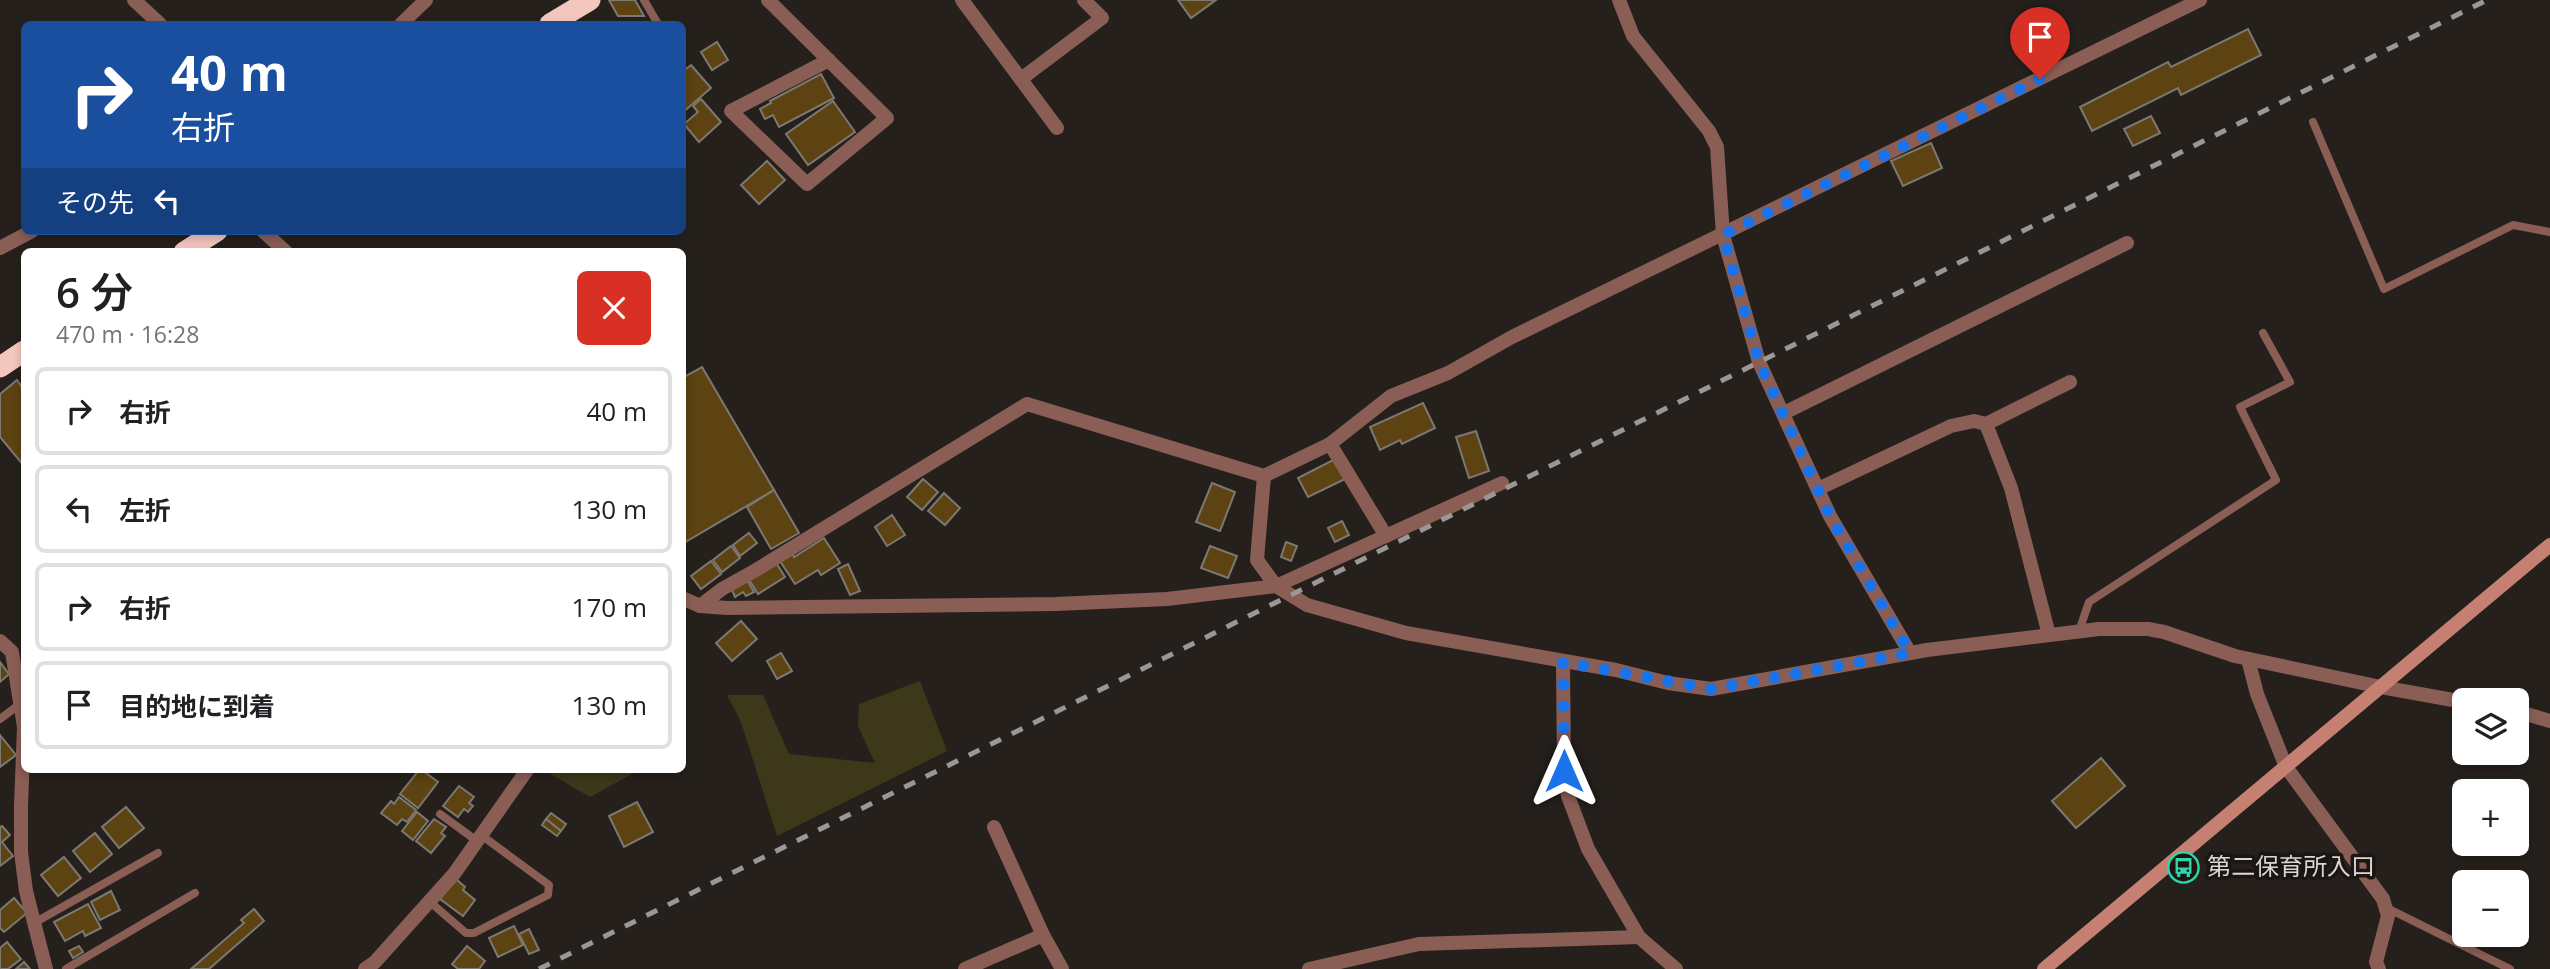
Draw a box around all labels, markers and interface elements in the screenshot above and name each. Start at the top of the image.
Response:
pin [2010,7,2070,79]
icon: arrive [2021,18,2059,56]
text: 40 m [171,39,288,105]
icon: right [56,49,147,140]
text: 右折 [171,105,235,148]
icon: left [148,182,186,220]
text: その先 [56,184,134,220]
text: 6 分 [56,263,133,320]
button: close [577,271,651,345]
text: 470 m · 16:28 [56,318,199,350]
icon: right [60,392,98,430]
text: 40 m [586,393,647,429]
text: 右折 [119,394,171,430]
icon: left [60,490,98,528]
text: 130 m [572,491,647,527]
text: 左折 [119,492,171,528]
icon: right [60,588,98,626]
text: 170 m [572,589,647,625]
text: 右折 [119,590,171,626]
icon: arrive [60,686,98,724]
text: 130 m [572,687,647,723]
text: 目的地に到着 [119,688,275,724]
map controls [2452,688,2529,947]
button: layers [2452,688,2529,765]
position arrow [1527,734,1601,808]
button: + [2452,779,2529,856]
place label: 第二保育所入口 [2207,849,2375,882]
bus stop icon: 第二保育所入口 [2167,850,2201,884]
button: − [2452,870,2529,947]

